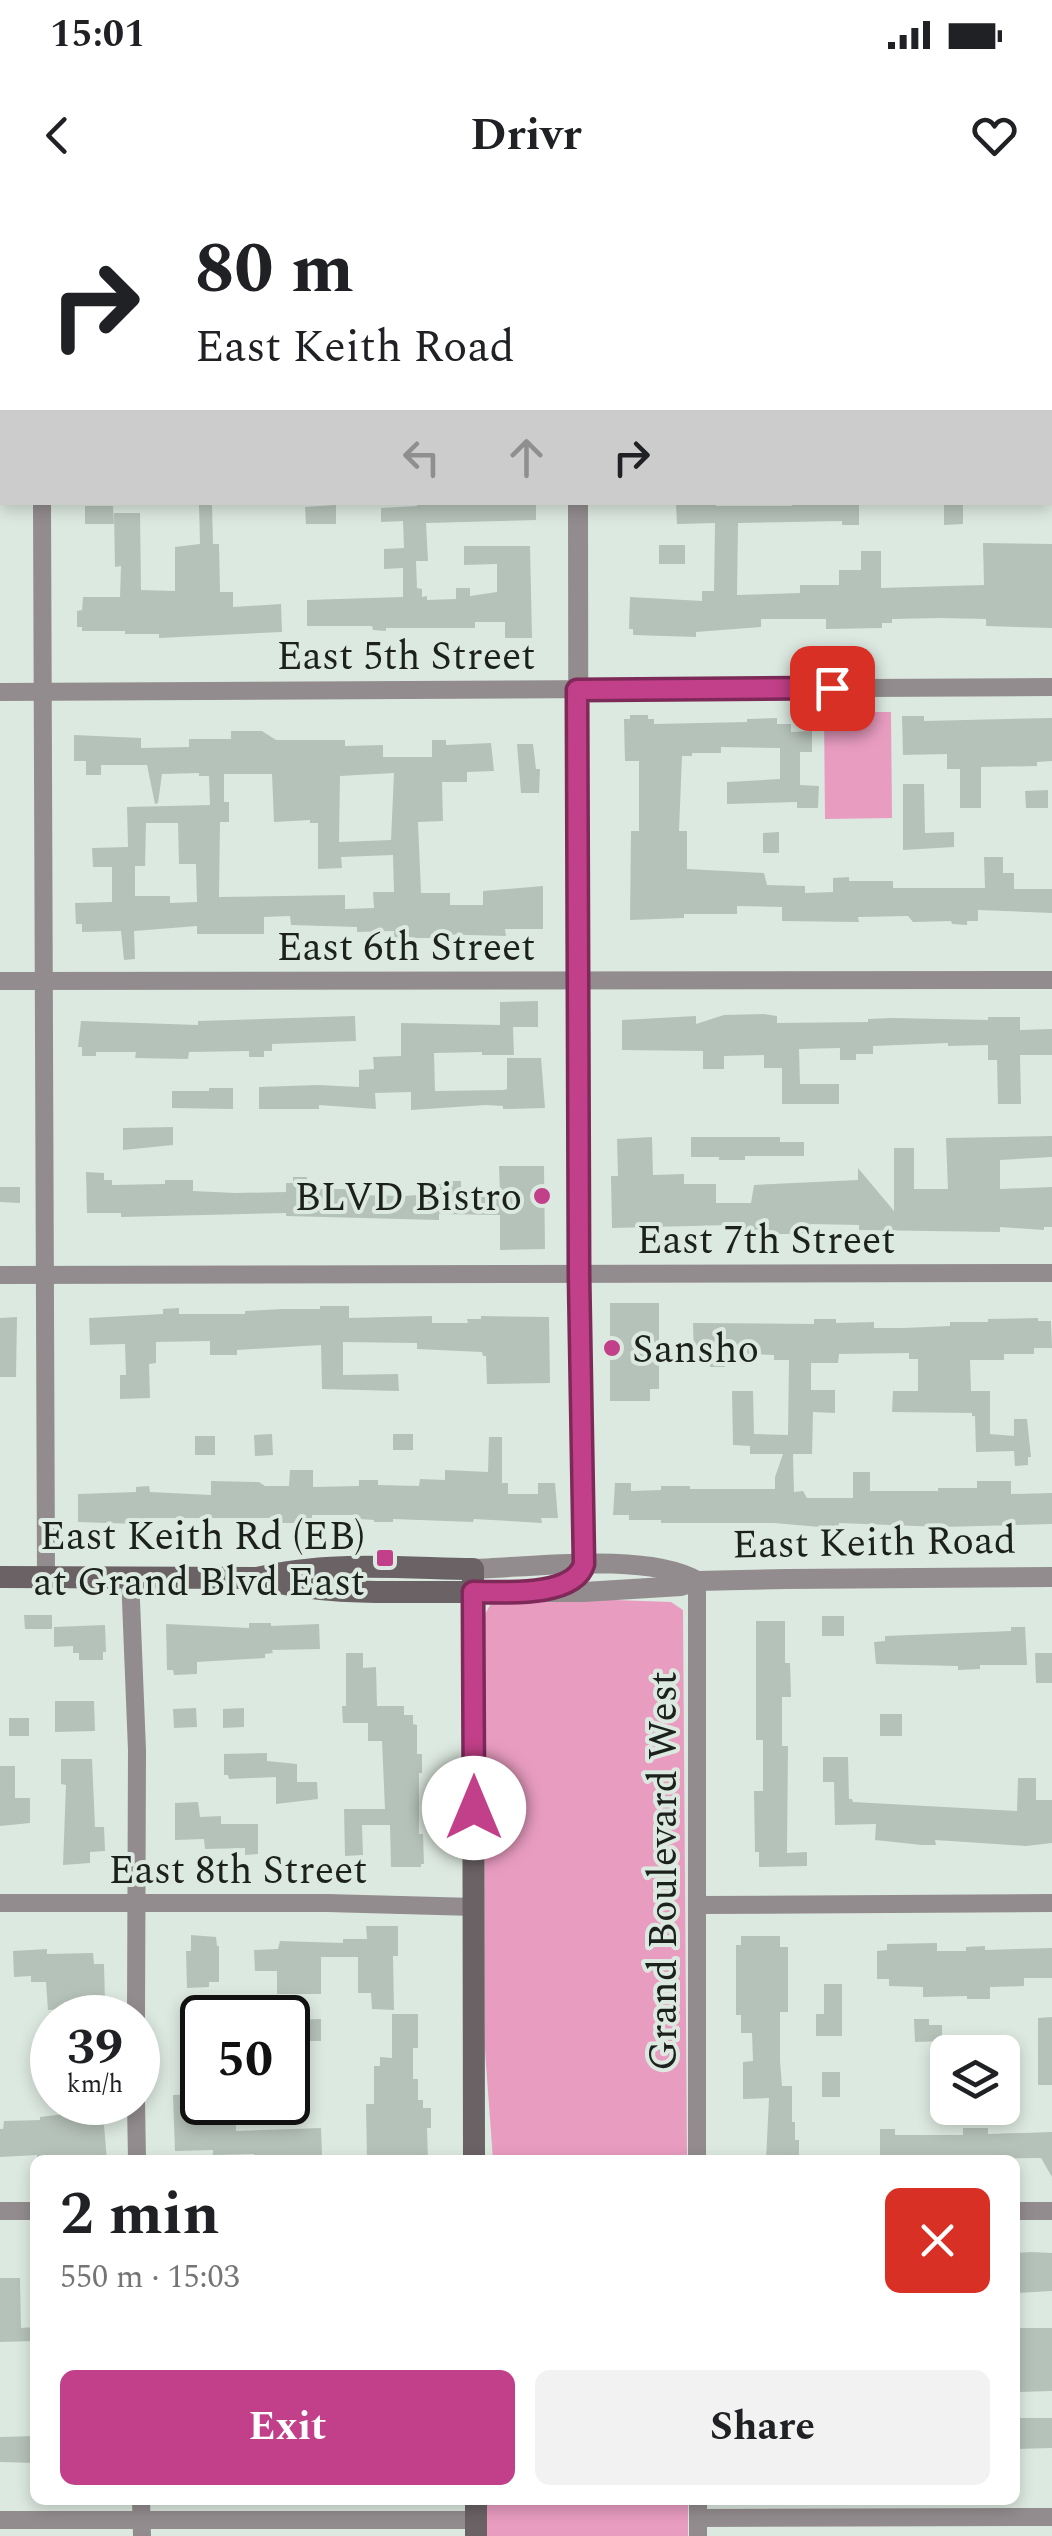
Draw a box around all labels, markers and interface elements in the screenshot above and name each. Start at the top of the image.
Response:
text: 15:01 [50,6,145,64]
text: Drivr [470,101,582,170]
icon: back [30,108,85,163]
icon: heart [967,108,1022,163]
text: 80 m [195,217,354,323]
icon: right [30,240,160,370]
text: East Keith Road [195,313,515,382]
icon: left [394,430,449,485]
icon: ahead [499,430,554,485]
icon: right [604,430,659,485]
street label: East 5th Street [276,627,536,688]
pin [790,646,875,731]
icon: arrive [805,661,860,716]
street label: East 6th Street [276,918,536,979]
place label: BLVD Bistro [294,1168,522,1229]
marker: BLVD Bistro [531,1185,553,1207]
street label: East 7th Street [636,1211,896,1272]
place label: Sansho [632,1320,759,1381]
marker: Sansho [601,1337,623,1359]
place label: East Keith Rd (EB) at Grand Blvd East [33,1507,365,1614]
street label: East Keith Road [731,1511,1017,1576]
marker: East Keith Rd (EB) at Grand Blvd East [374,1547,396,1569]
street label: Grand Boulevard West [634,1671,695,2071]
position arrow [422,1756,526,1860]
street label: East 8th Street [108,1841,368,1902]
speed limit sign: 50 [180,1995,310,2125]
text: 39 [67,2010,123,2086]
map controls [930,2035,1020,2125]
button: layers [930,2035,1020,2125]
text: km/h [67,2066,123,2104]
text: 2 min [60,2169,220,2261]
button: close [885,2188,990,2293]
text: 550 m · 15:03 [60,2253,240,2302]
button: Exit [60,2370,515,2485]
button: Share [535,2370,990,2485]

